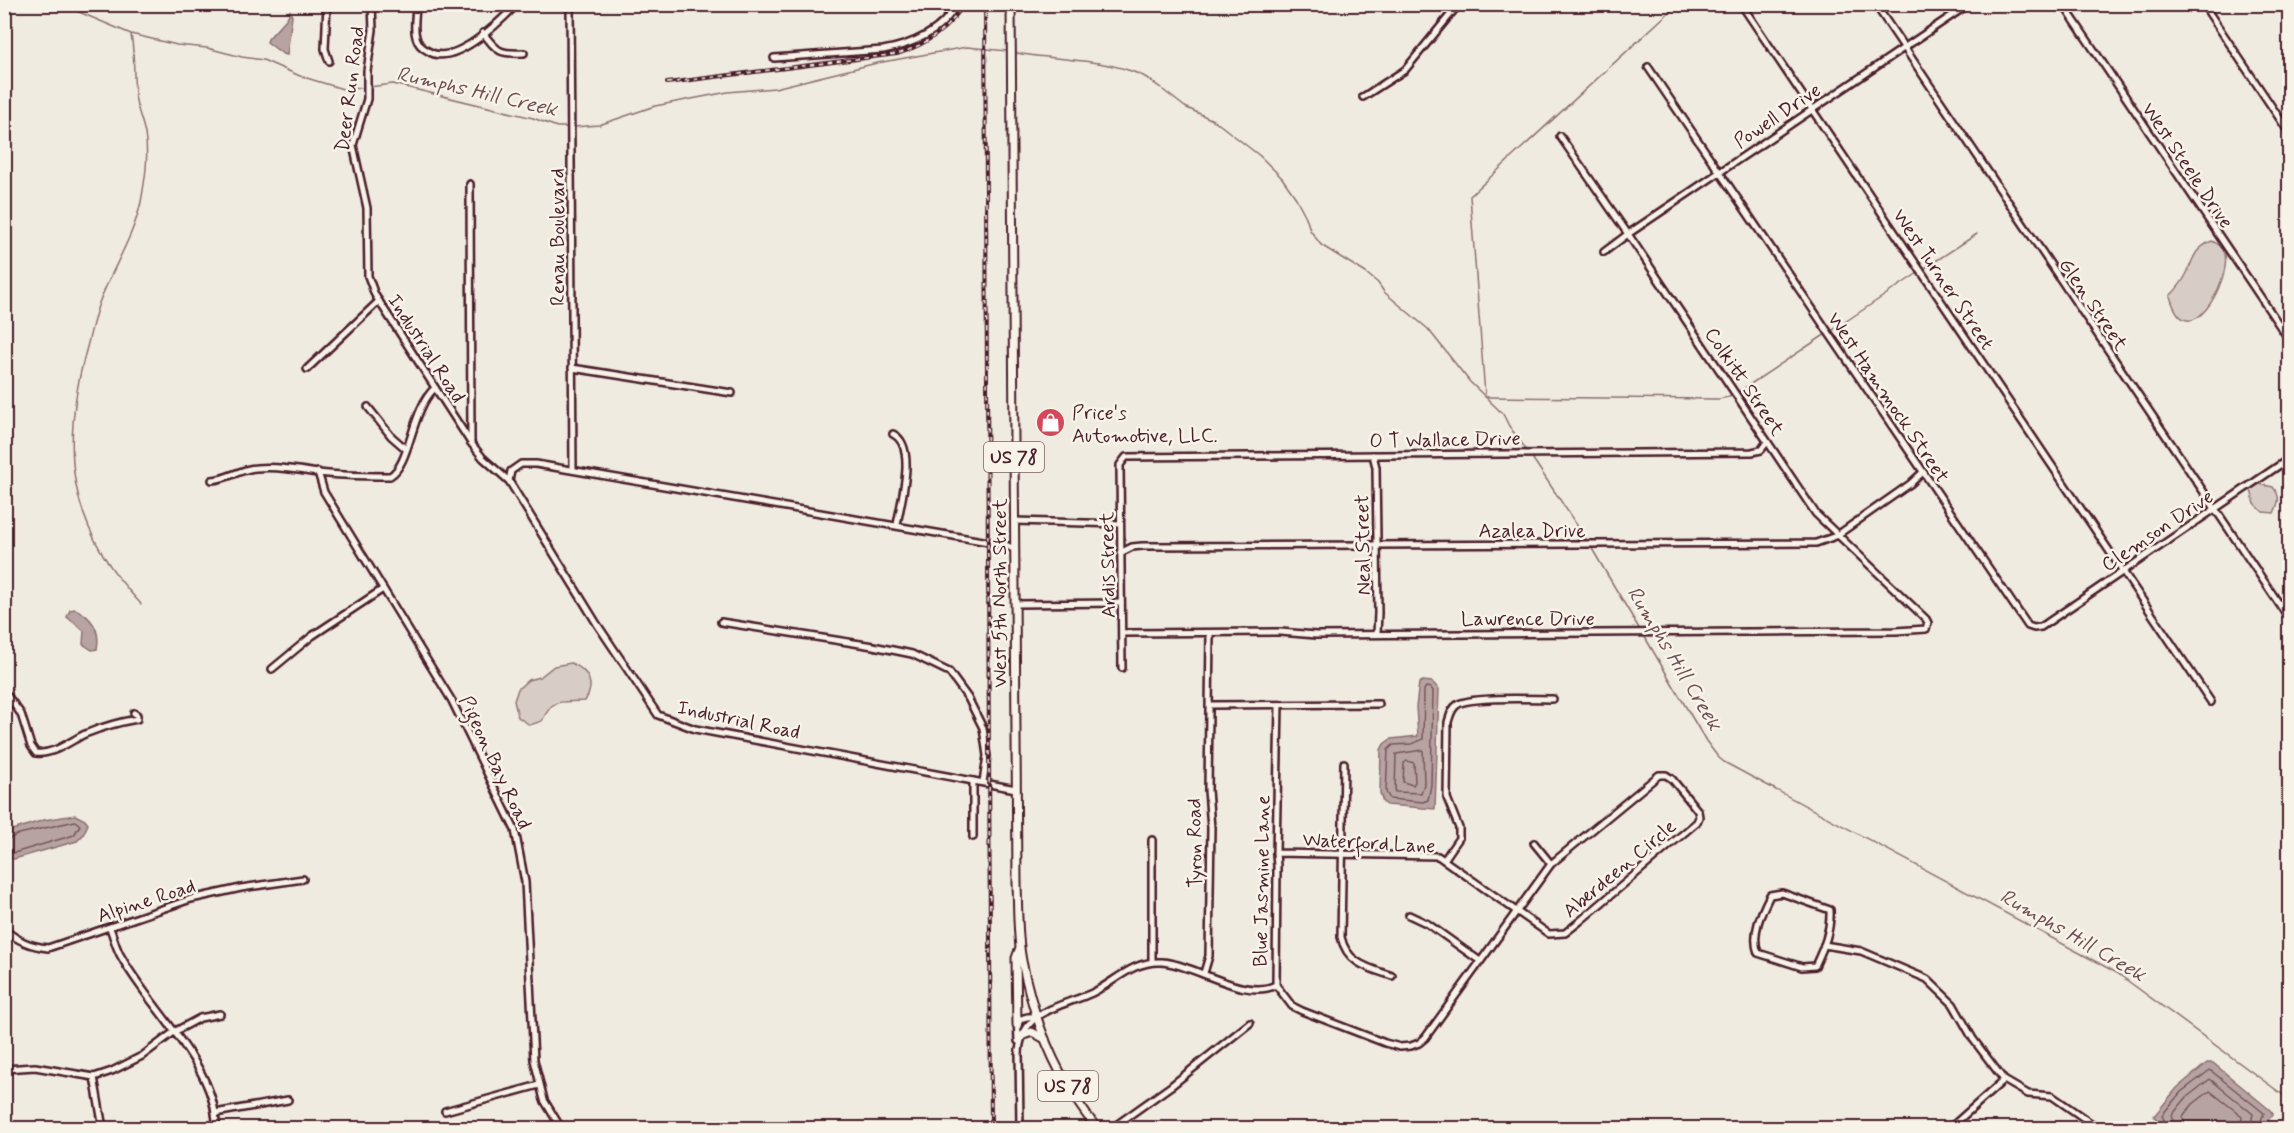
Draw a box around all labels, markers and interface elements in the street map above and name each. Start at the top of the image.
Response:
street label: Deer Run Road [329,25,372,154]
water label: Rumphs Hill Creek [394,60,561,124]
street label: Powell Drive [1729,77,1827,155]
street label: West Steele Drive [2135,98,2239,234]
street label: Renau Boulevard [545,168,572,306]
street label: West Turner Street [1886,204,2000,356]
street label: Glen Street [2052,253,2134,357]
street label: Industrial Road [380,289,471,408]
street label: West Hammock Street [1820,307,1955,489]
street label: Colkitt Street [1697,322,1790,442]
place label: Price's Automotive, LLC. [1072,400,1218,450]
shop icon: Price's Automotive, LLC. [1035,407,1067,439]
street label: O T Wallace Drive [1369,426,1521,455]
road number: US 78 [984,442,1044,472]
street label: Clemson Drive [2096,484,2219,579]
street label: Neal Street [1349,494,1378,596]
street label: West 5th North Street [987,498,1014,688]
street label: Ardis Street [1094,511,1123,618]
street label: Azalea Drive [1478,518,1586,545]
water label: Rumphs Hill Creek [1620,581,1729,737]
street label: Lawrence Drive [1461,606,1595,633]
street label: Pigeon Bay Road [450,691,537,835]
street label: Industrial Road [675,694,803,747]
street label: Blue Jasmine Lane [1248,795,1278,967]
street label: Tyron Road [1181,798,1210,888]
street label: Aberdeen Circle [1557,814,1683,925]
street label: Waterford Lane [1302,827,1436,862]
street label: Alpine Road [94,873,199,930]
water label: Rumphs Hill Creek [1995,883,2151,990]
road number: US 78 [1038,1071,1098,1101]

